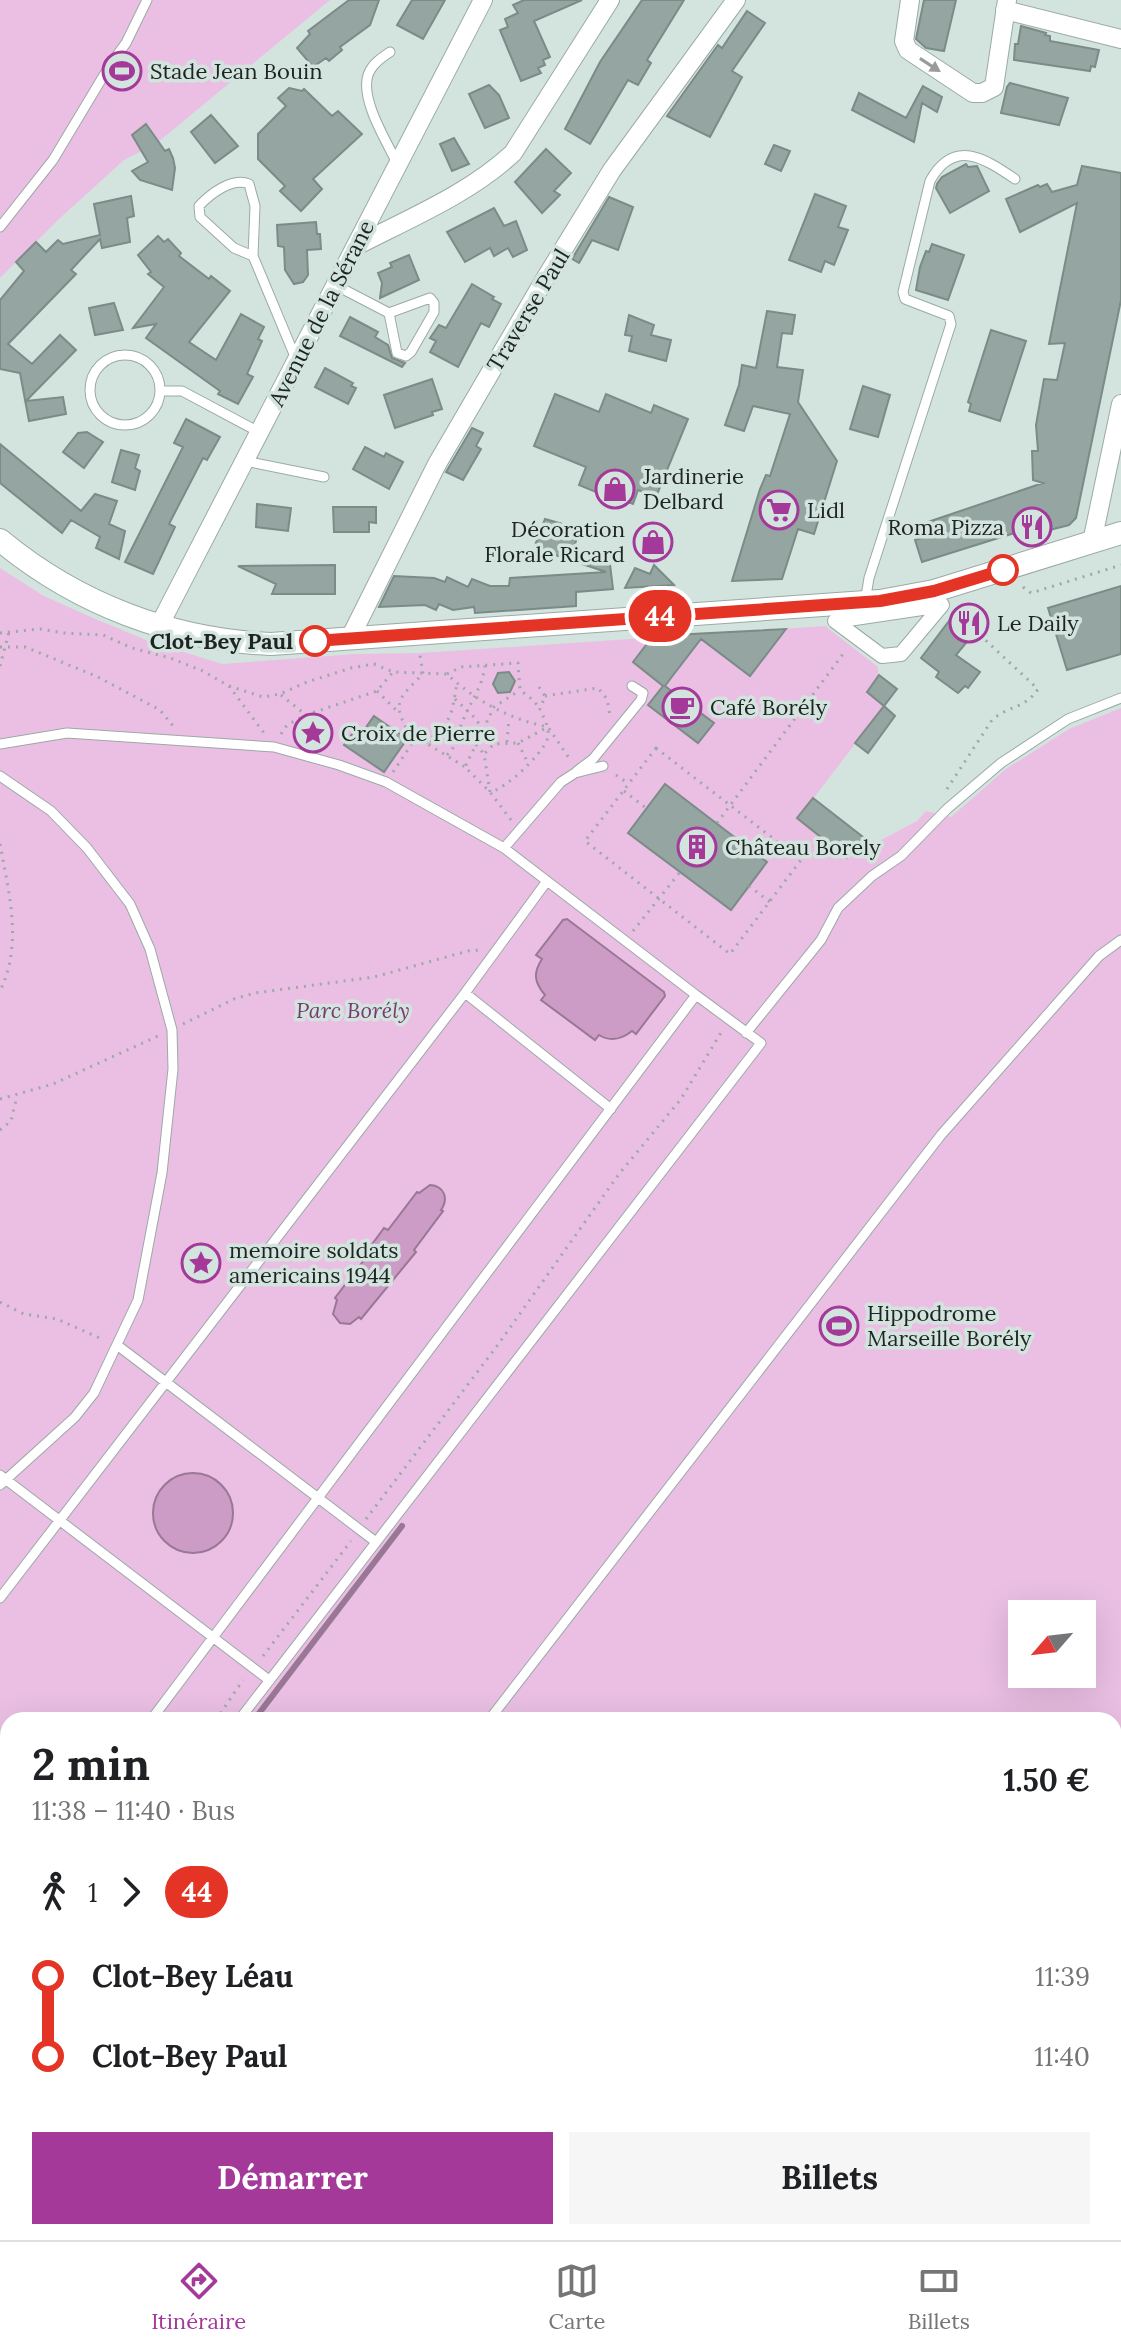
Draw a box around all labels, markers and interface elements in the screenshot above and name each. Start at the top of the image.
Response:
sports icon: Stade Jean Bouin [101,50,143,92]
place label: Stade Jean Bouin [150,57,323,85]
one-way arrow [919,57,940,72]
street label: Avenue de la Sérane [262,215,380,412]
street label: Traverse Paul [480,244,576,376]
place label: Jardinerie Delbard [642,462,744,515]
shop icon: Jardinerie Delbard [594,468,636,510]
supermarket icon: Lidl [758,489,800,531]
place label: Lidl [807,496,845,524]
restaurant icon: Roma Pizza [1011,506,1053,548]
place label: Roma Pizza [887,513,1004,541]
place label: Décoration Florale Ricard [484,515,625,568]
shop icon: Décoration Florale Ricard [632,521,674,563]
unlabelled marker [988,555,1018,585]
line badge: 44 [624,590,696,642]
text: 44 [645,598,675,634]
restaurant icon: Le Daily [948,602,990,644]
place label: Le Daily [997,609,1079,637]
marker: Clot-Bey Paul [300,626,330,656]
place label: Clot-Bey Paul [150,627,293,655]
cafe icon: Café Borély [661,686,703,728]
place label: Café Borély [710,693,827,721]
place icon: Croix de Pierre [292,712,334,754]
place label: Croix de Pierre [341,719,495,747]
building icon: Château Borely [676,826,718,868]
place label: Château Borely [725,833,881,861]
park label: Parc Borély [296,996,410,1024]
place label: memoire soldats americains 1944 [229,1236,399,1289]
place icon: memoire soldats americains 1944 [180,1242,222,1284]
place label: Hippodrome Marseille Borély [867,1299,1032,1352]
sports icon: Hippodrome Marseille Borély [818,1305,860,1347]
north arrow [1008,1600,1096,1688]
map controls [1008,1600,1096,1688]
text: 2 min [32,1736,150,1792]
text: 1.50 € [1003,1761,1090,1799]
text: 11:38 – 11:40 · Bus [32,1794,235,1827]
icon: walk [32,1870,76,1914]
icon: forward [109,1870,153,1914]
text: 44 [181,1874,212,1910]
text: 1 [88,1876,97,1909]
text: Clot-Bey Léau [92,1957,293,1995]
text: 11:39 [1035,1960,1090,1993]
text: Clot-Bey Paul [92,2037,287,2075]
text: 11:40 [1034,2040,1090,2073]
button: Démarrer [32,2132,553,2224]
button: Billets [569,2132,1090,2224]
tab: Itinéraire [151,2259,246,2335]
tab: Carte [549,2259,605,2335]
tab: Billets [908,2259,970,2335]

